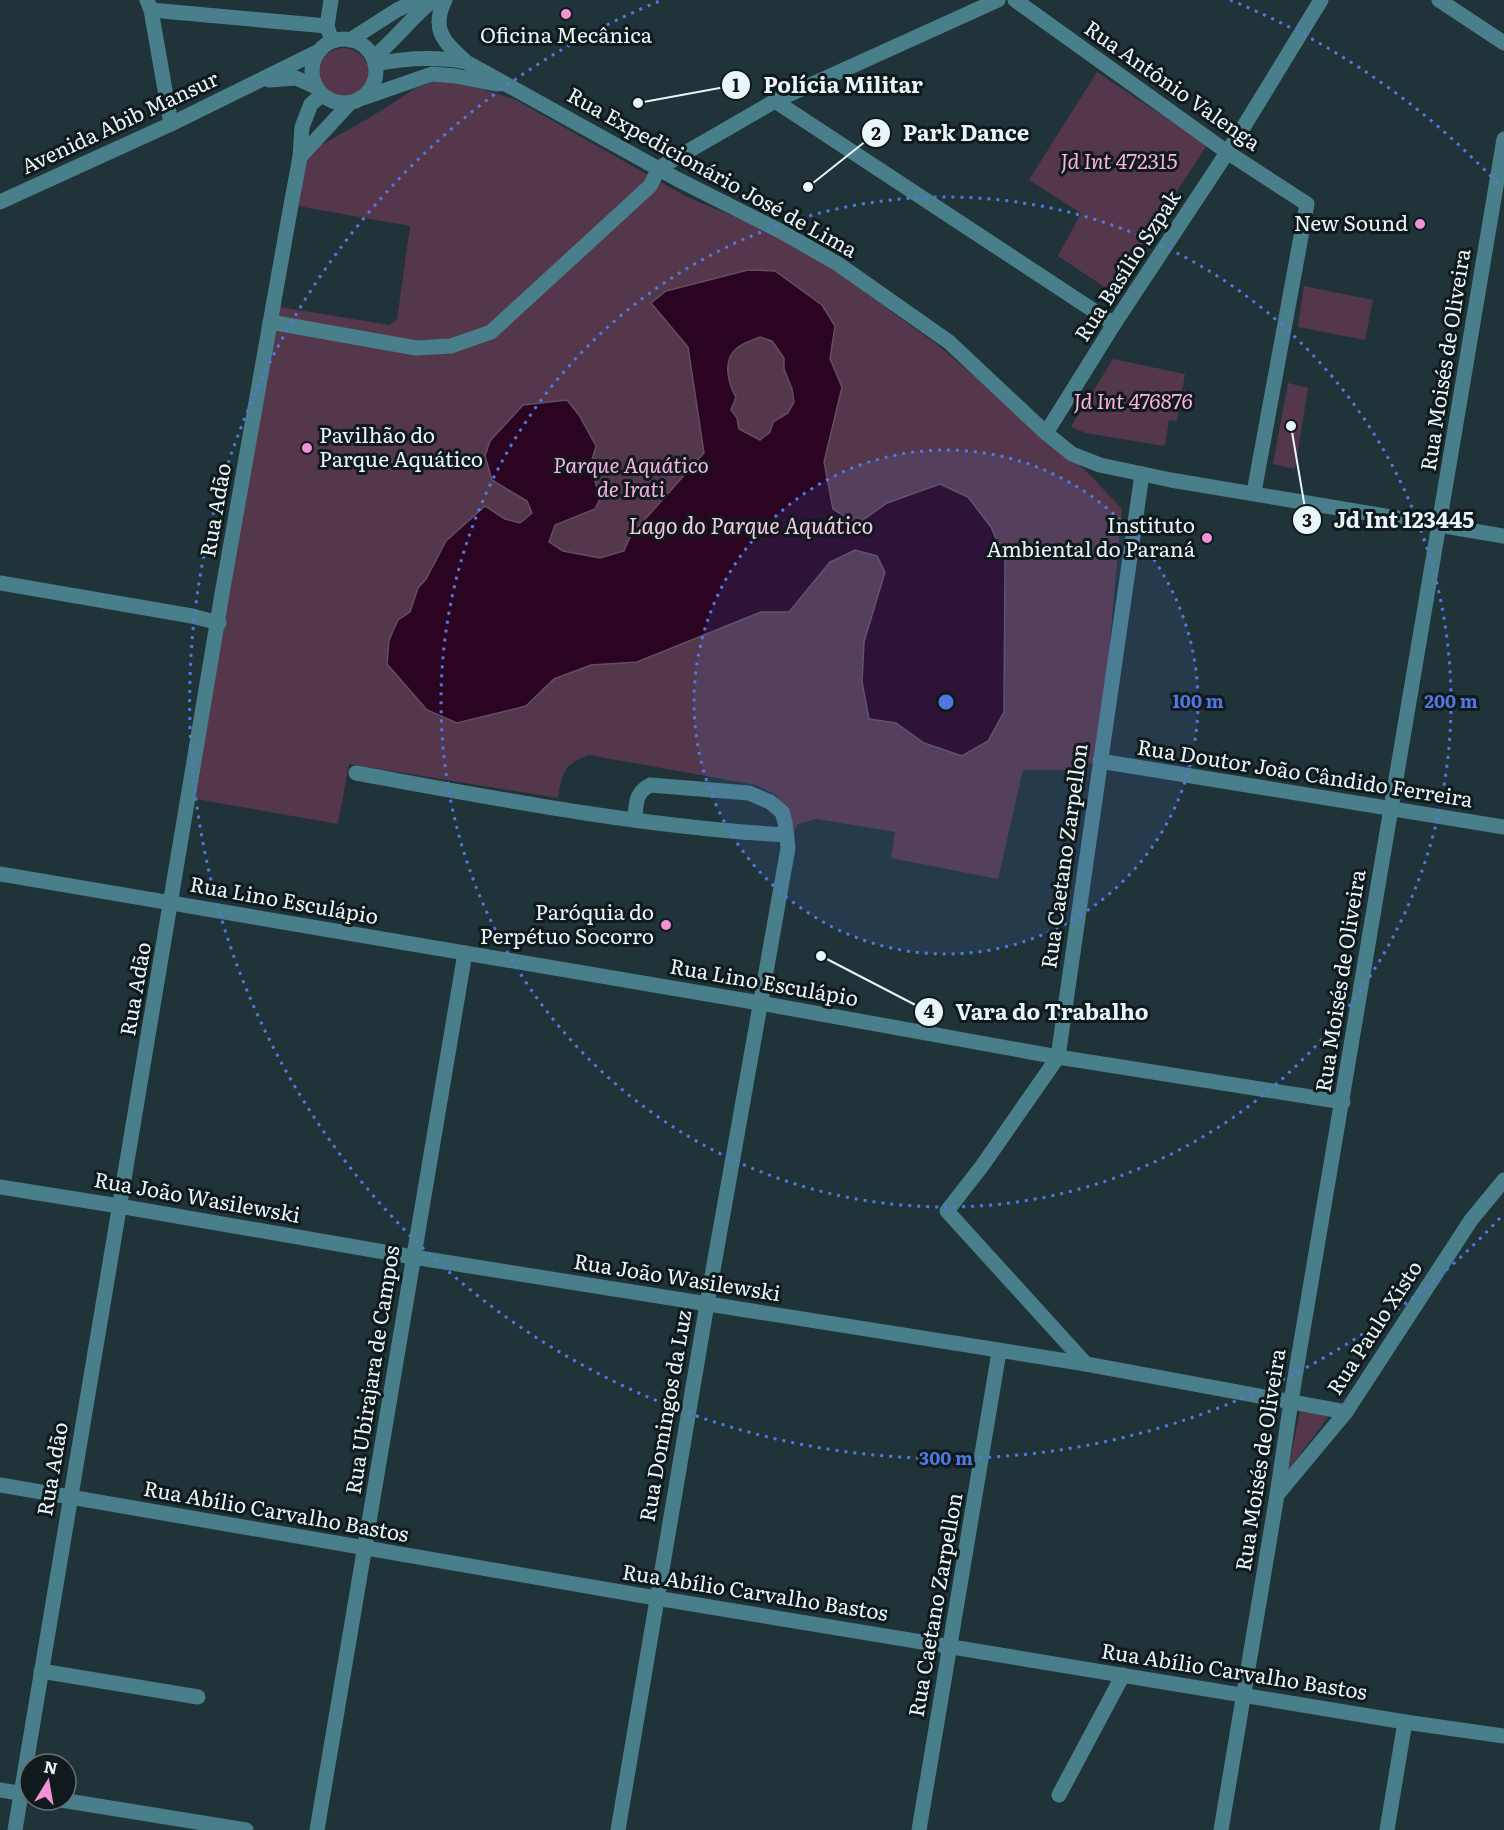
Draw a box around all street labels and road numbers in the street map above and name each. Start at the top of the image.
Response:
street label: Rua Antônio Valenga [1079,11,1268,157]
street label: Avenida Abib Mansur [15,61,223,180]
street label: Rua Expedicionário José de Lima [563,78,864,264]
street label: Rua Basílio Szpak [1065,183,1187,346]
street label: Rua Moisés de Oliveira [1411,246,1477,473]
street label: Rua Adão [190,460,237,559]
street label: Rua Doutor João Cândido Ferreira [1135,730,1476,813]
street label: Rua Caetano Zarpellon [1031,741,1094,970]
street label: Rua Lino Esculápio [188,867,381,930]
street label: Rua Moisés de Oliveira [1306,867,1372,1094]
street label: Rua Adão [110,939,157,1038]
street label: Rua Lino Esculápio [668,949,861,1012]
street label: Rua João Wasilewski [92,1162,303,1229]
street label: Rua Ubirajara de Campos [336,1243,406,1496]
street label: Rua João Wasilewski [572,1244,783,1307]
street label: Rua Paulo Xisto [1318,1253,1428,1400]
street label: Rua Domingos da Luz [630,1307,697,1524]
street label: Rua Moisés de Oliveira [1226,1346,1292,1573]
street label: Rua Adão [27,1419,74,1518]
street label: Rua Abílio Carvalho Bastos [141,1471,411,1548]
street label: Rua Caetano Zarpellon [899,1490,969,1719]
street label: Rua Abílio Carvalho Bastos [620,1554,891,1627]
street label: Rua Abílio Carvalho Bastos [1099,1633,1370,1706]

